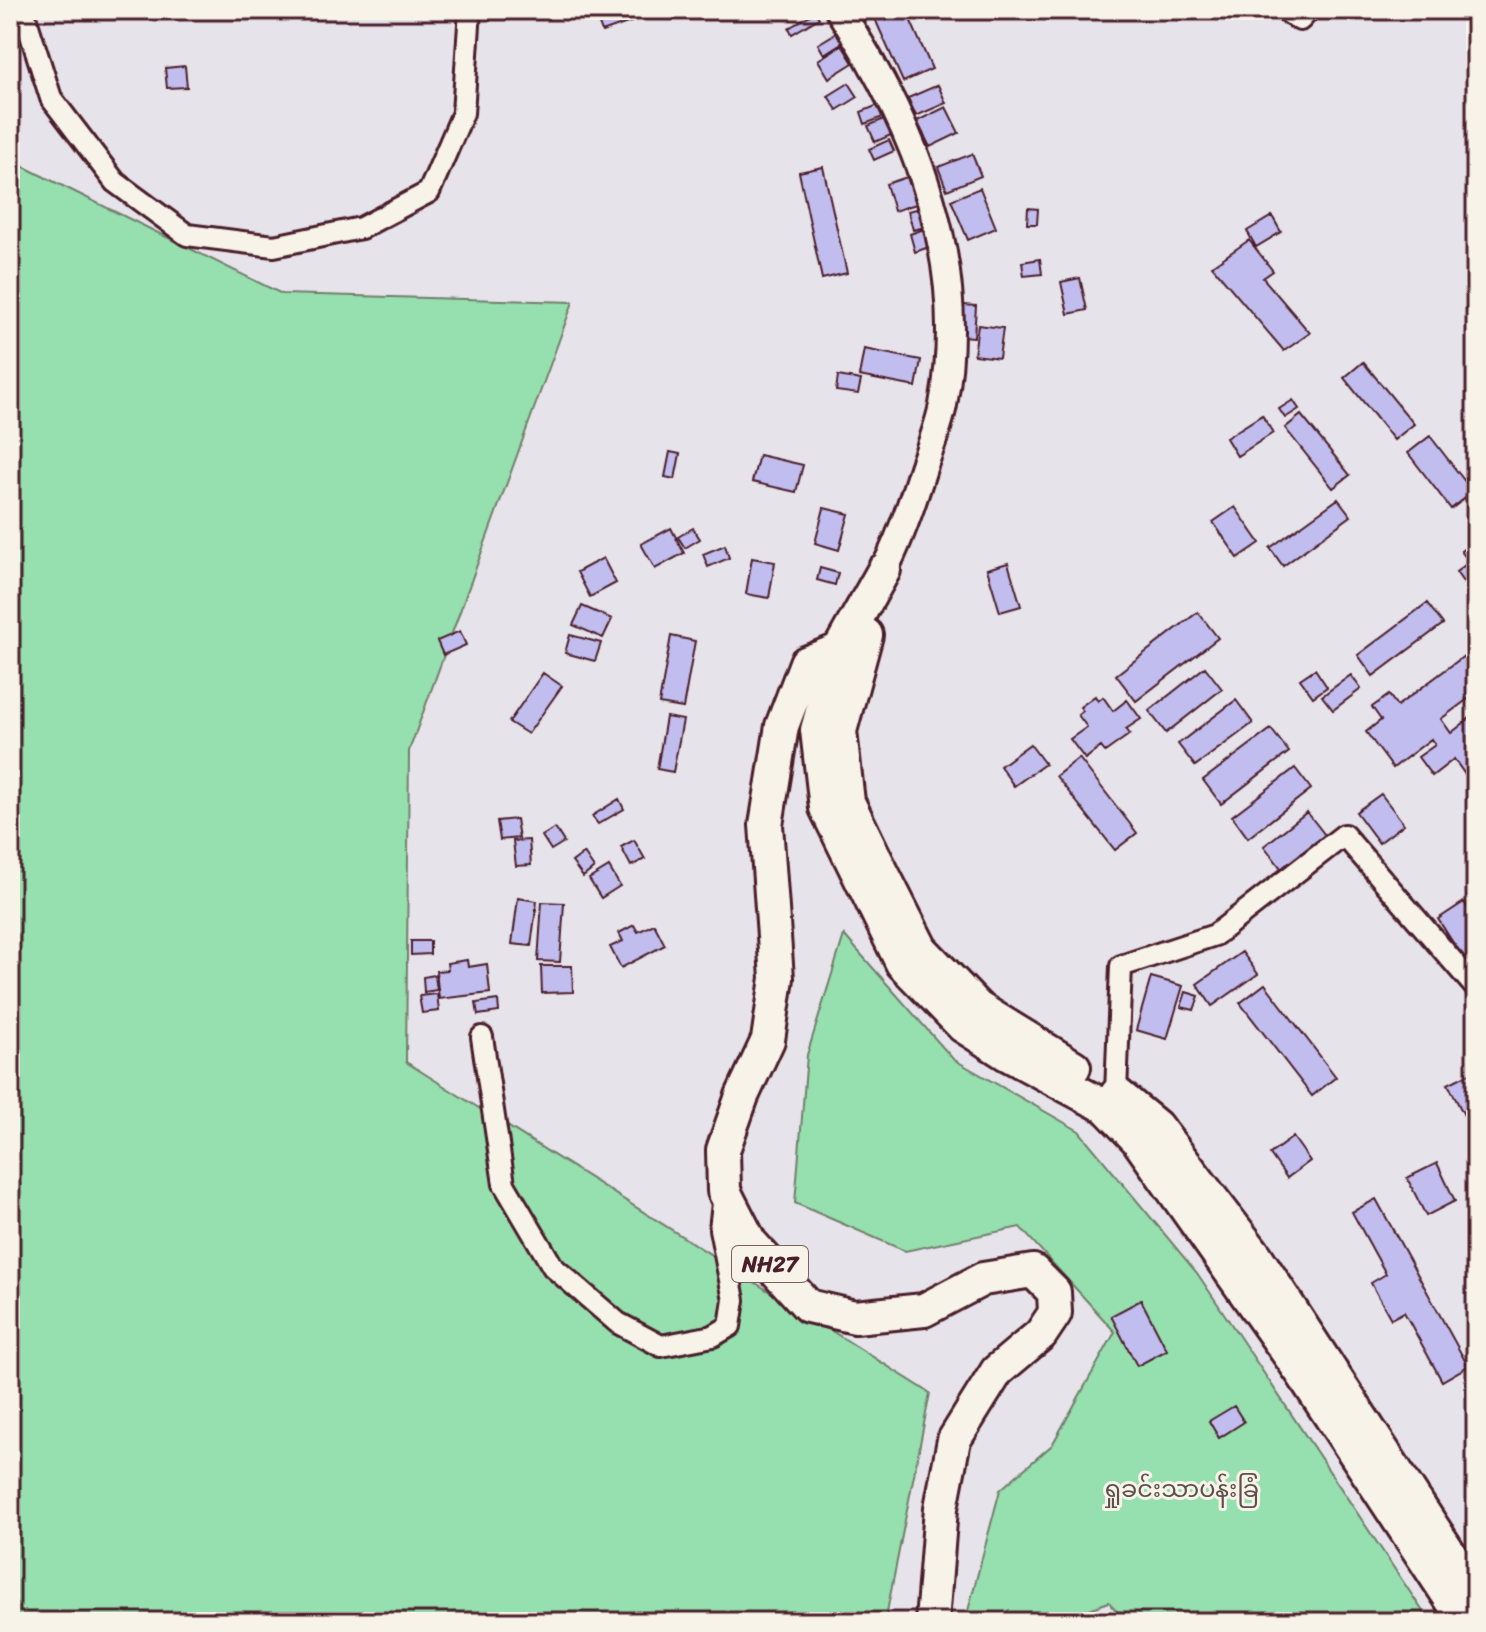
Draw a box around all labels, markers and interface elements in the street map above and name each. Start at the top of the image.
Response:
road number: NH27 [732,1246,808,1282]
park label: ရှုခင်းသာပန်းခြံ [1103,1468,1259,1510]

